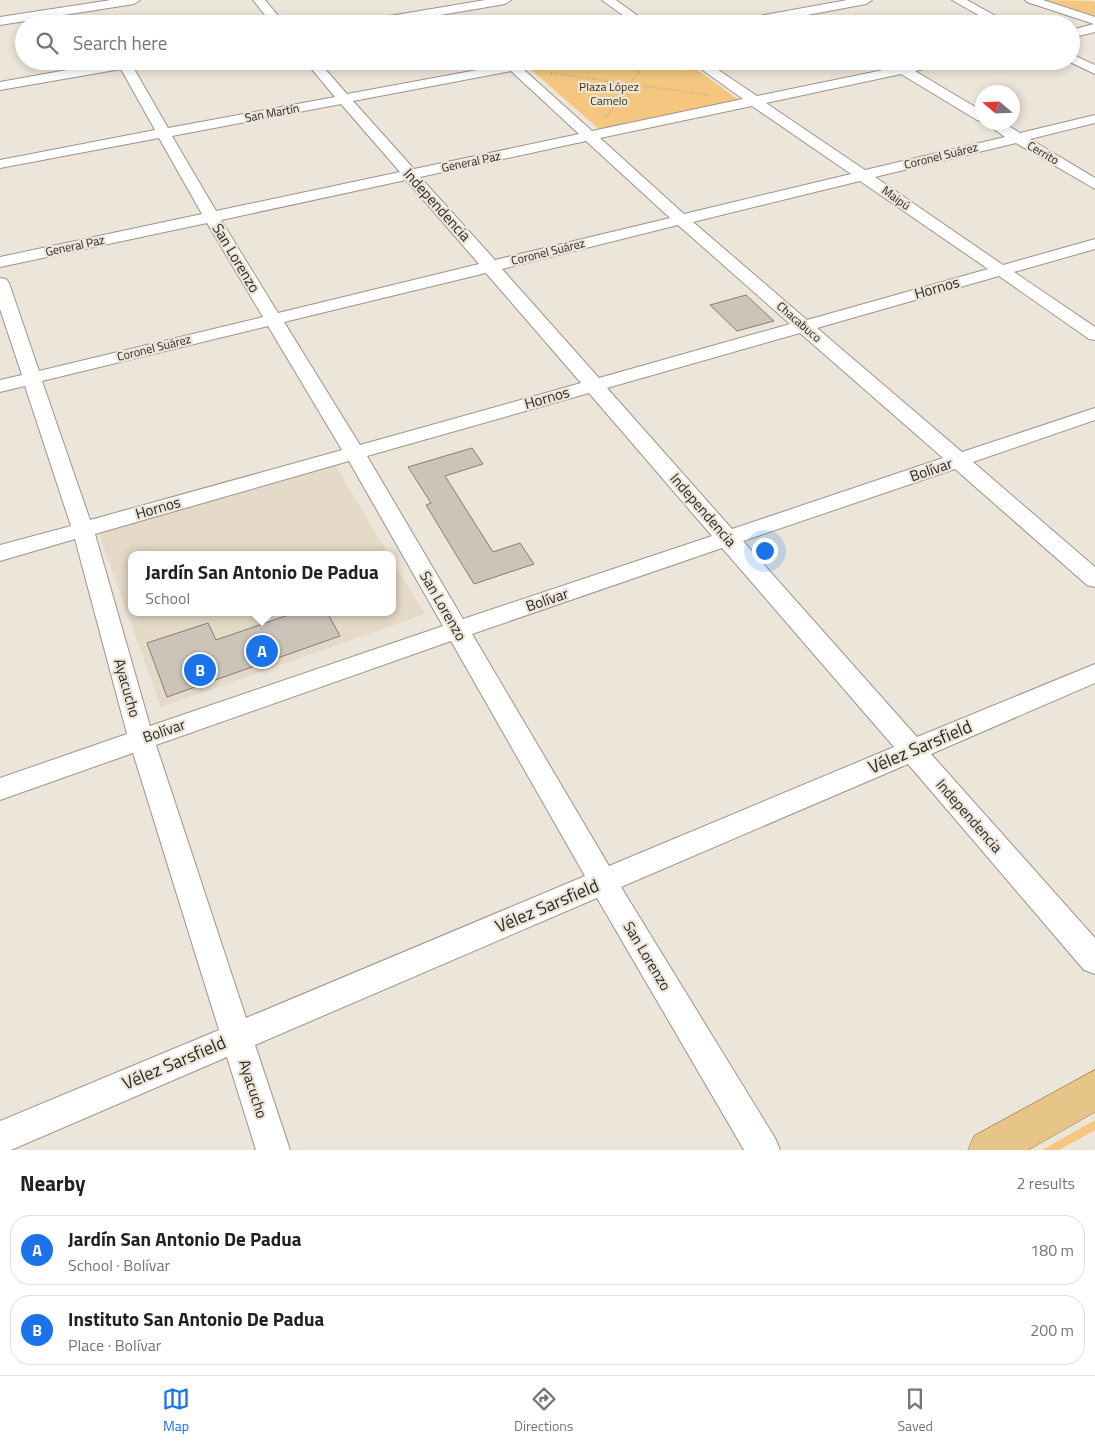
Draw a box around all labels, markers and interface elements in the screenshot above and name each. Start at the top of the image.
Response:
search box [15,15,1080,70]
text: Search here [73,28,167,57]
icon: search [33,29,61,57]
park label: Plaza López Camelo [579,77,639,110]
north arrow [975,85,1020,130]
street label: San Martín [243,98,301,127]
street label: Cerrito [1024,136,1063,169]
street label: Coronel Suárez [902,137,980,174]
street label: General Paz [440,146,502,177]
street label: Independencia [398,163,477,247]
street label: Maipú [878,181,915,215]
street label: San Lorenzo [207,219,266,297]
street label: General Paz [44,230,106,261]
street label: Coronel Suárez [509,233,587,270]
street label: Hornos [912,270,962,305]
street label: Chacabuco [773,297,826,347]
street label: Coronel Suárez [115,329,193,366]
street label: Hornos [522,380,572,415]
street label: Bolívar [906,452,955,488]
street label: Independencia [665,468,742,552]
street label: Hornos [133,490,183,525]
your location [752,538,778,564]
popup [128,551,396,616]
text: Jardín San Antonio De Padua [145,557,379,586]
street label: San Lorenzo [414,566,473,645]
street label: Bolívar [522,582,571,618]
text: School [145,586,190,610]
pin: A [246,632,278,670]
pin: B [184,651,216,689]
street label: Ayacucho [108,656,147,720]
street label: Bolívar [139,713,188,749]
street label: Vélez Sarsfield [864,713,976,781]
street label: Independencia [931,774,1008,858]
street label: Vélez Sarsfield [491,872,603,940]
street label: San Lorenzo [618,917,677,995]
street label: Vélez Sarsfield [118,1029,230,1097]
street label: Ayacucho [233,1057,274,1121]
text: Nearby [20,1167,85,1199]
text: 2 results [1016,1171,1075,1195]
text: Jardín San Antonio De Padua [68,1224,301,1253]
text: A [32,1238,42,1262]
text: 180 m [1030,1238,1074,1262]
text: School · Bolívar [68,1253,170,1277]
text: Instituto San Antonio De Padua [68,1304,324,1333]
text: B [32,1318,42,1342]
text: 200 m [1030,1318,1074,1342]
text: Place · Bolívar [68,1333,161,1357]
tab: Map [162,1385,190,1436]
tab: Directions [514,1385,573,1436]
tab: Saved [897,1385,933,1436]

